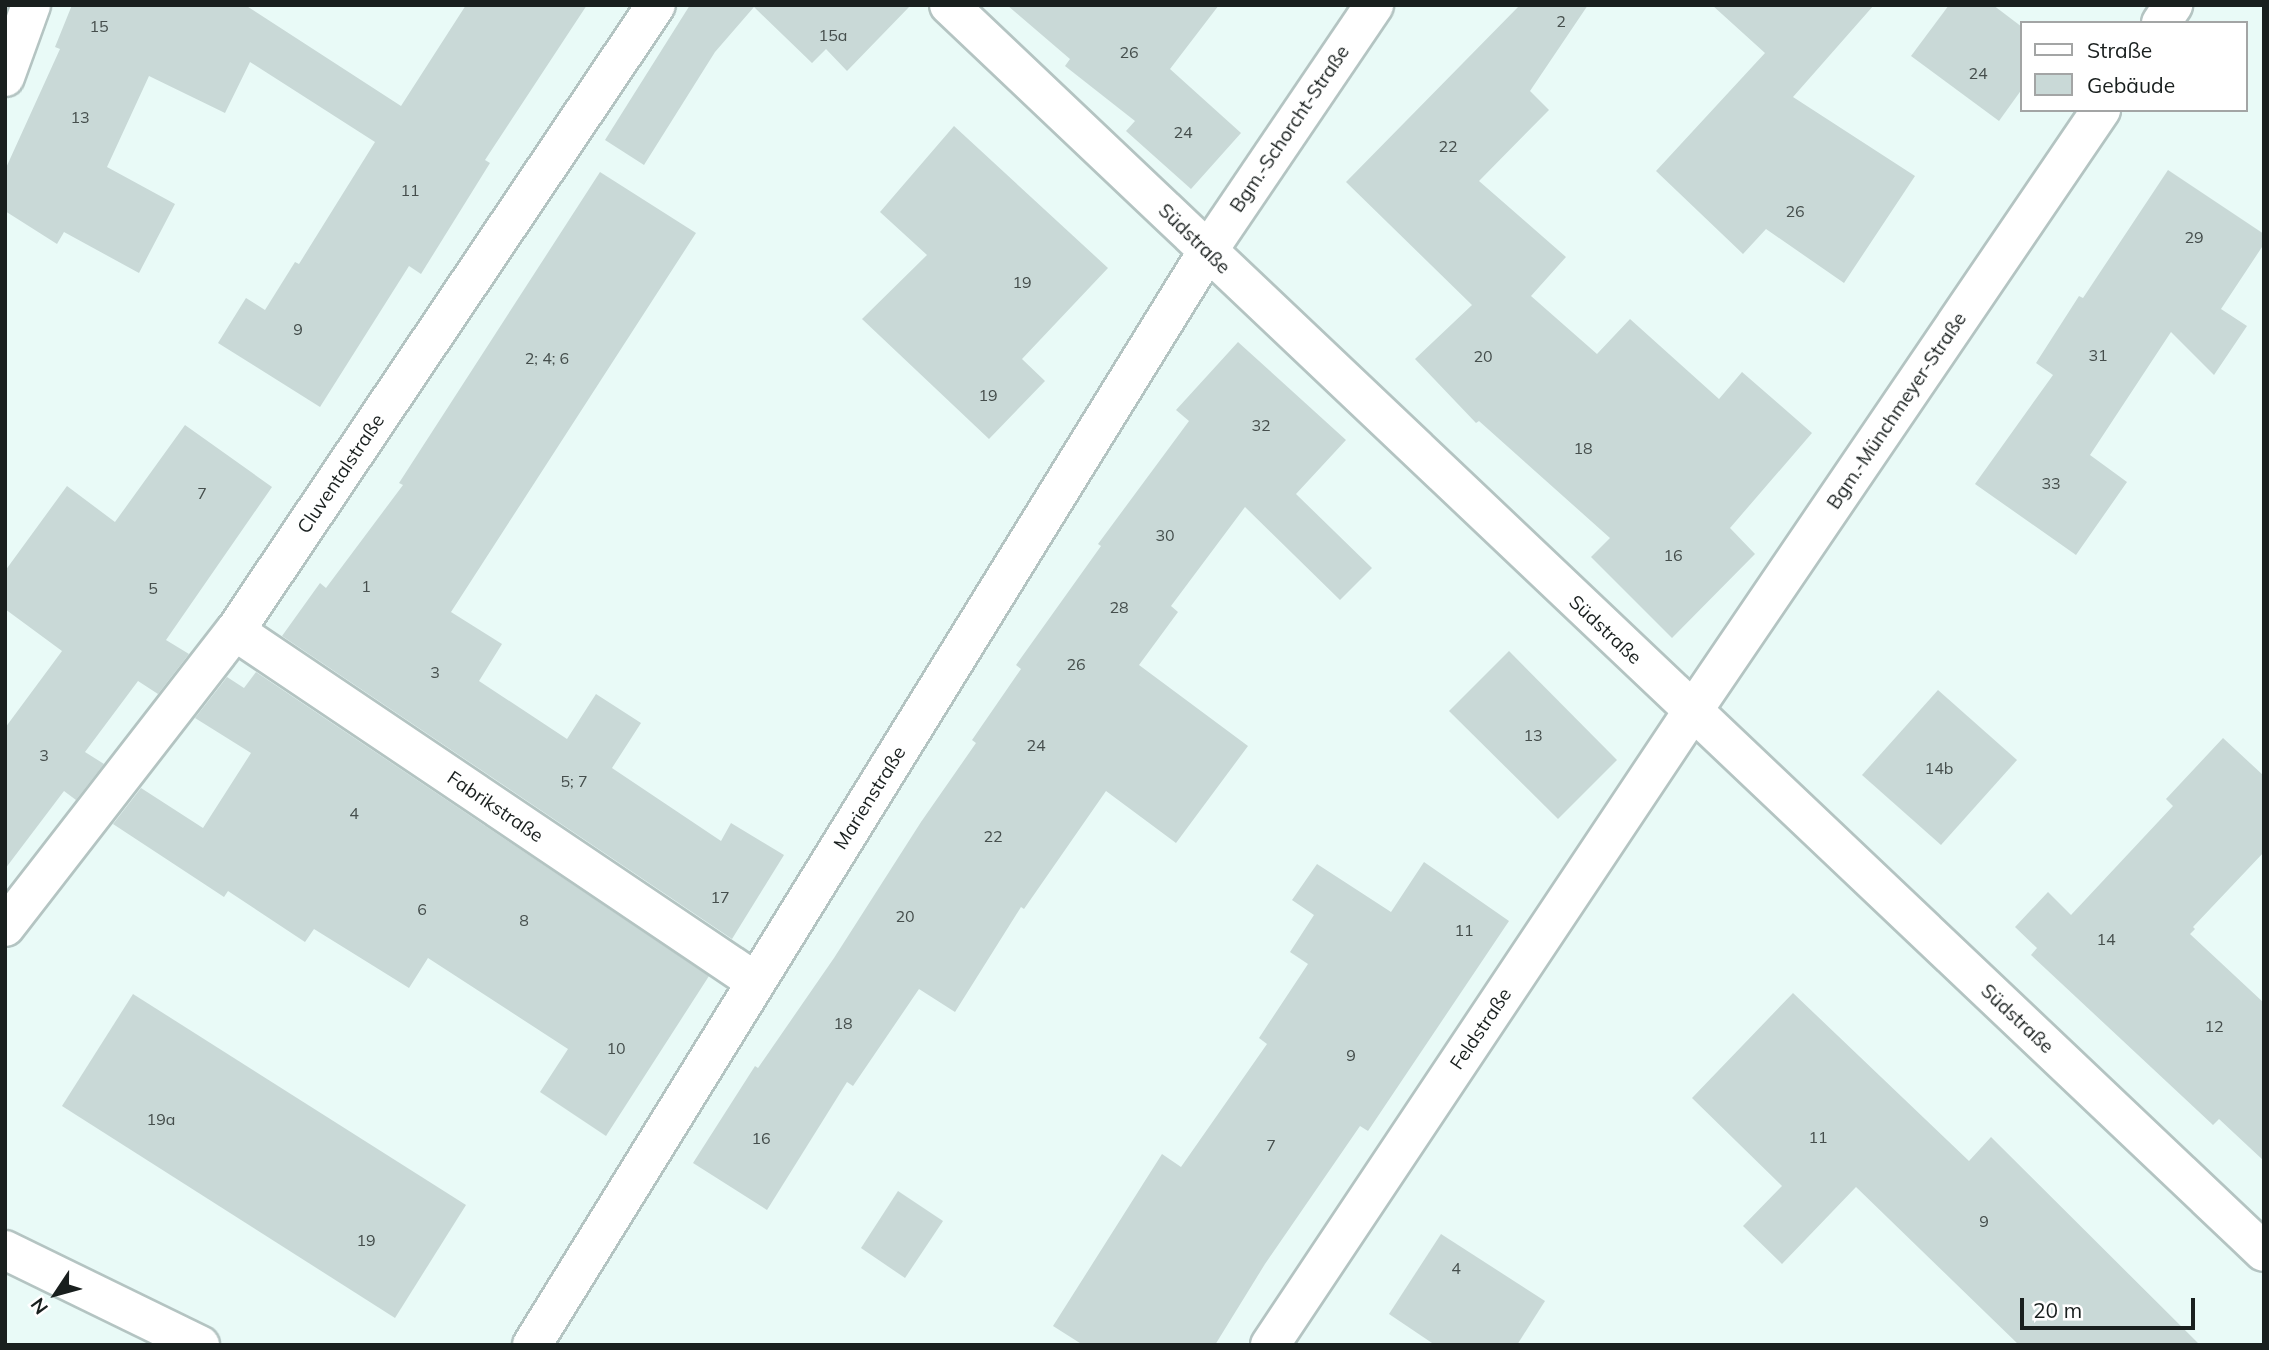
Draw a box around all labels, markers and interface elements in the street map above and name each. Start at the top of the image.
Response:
house number: 2 [1556,11,1566,31]
house number: 15 [89,16,109,36]
legend [2021,21,2248,112]
house number: 15a [819,25,847,45]
text: Straße [2087,37,2152,63]
street label: Bgm.-Schorcht-Straße [1226,41,1354,217]
house number: 26 [1119,42,1139,62]
house number: 24 [1968,63,1988,83]
text: Gebäude [2087,72,2175,98]
house number: 13 [70,107,90,127]
house number: 24 [1173,122,1193,142]
house number: 22 [1438,136,1458,156]
house number: 11 [400,180,420,200]
street label: Südstraße [1153,199,1235,279]
house number: 26 [1785,201,1805,221]
house number: 29 [2184,227,2204,247]
house number: 19 [1012,272,1032,292]
street label: Bgm.-Münchmeyer-Straße [1823,308,1971,514]
house number: 9 [293,319,303,339]
house number: 31 [2088,345,2108,365]
house number: 20 [1473,346,1493,366]
house number: 2; 4; 6 [525,348,569,368]
house number: 19 [978,385,998,405]
street label: Cluventalstraße [293,410,389,538]
house number: 32 [1251,415,1271,435]
house number: 18 [1573,438,1593,458]
house number: 33 [2041,473,2061,493]
house number: 7 [197,483,207,503]
house number: 30 [1155,525,1175,545]
house number: 16 [1663,545,1683,565]
house number: 1 [361,576,371,596]
house number: 5 [148,578,158,598]
street label: Südstraße [1564,591,1646,669]
house number: 28 [1109,597,1129,617]
house number: 26 [1066,654,1086,674]
house number: 3 [430,662,440,682]
house number: 13 [1523,725,1543,745]
house number: 24 [1026,735,1046,755]
street label: Marienstraße [829,742,911,854]
house number: 3 [39,745,49,765]
house number: 14b [1925,758,1953,778]
street label: Fabrikstraße [443,767,547,847]
house number: 5; 7 [560,771,588,791]
house number: 4 [349,803,359,823]
house number: 22 [983,826,1003,846]
house number: 17 [710,887,730,907]
house number: 6 [417,899,427,919]
house number: 20 [895,906,915,926]
house number: 8 [519,910,529,930]
house number: 11 [1454,920,1474,940]
house number: 14 [2096,929,2116,949]
street label: Südstraße [1976,980,2058,1058]
street label: Feldstraße [1446,984,1516,1074]
house number: 18 [833,1013,853,1033]
house number: 12 [2204,1016,2224,1036]
house number: 10 [606,1038,626,1058]
house number: 9 [1346,1045,1356,1065]
house number: 19a [147,1109,175,1129]
house number: 11 [1808,1127,1828,1147]
house number: 16 [751,1128,771,1148]
house number: 7 [1266,1135,1276,1155]
house number: 9 [1979,1211,1989,1231]
house number: 19 [356,1230,376,1250]
house number: 4 [1451,1258,1461,1278]
north arrow [21,1259,91,1329]
scale bar [2024,1284,2199,1328]
text: N [25,1293,53,1319]
text: 20 m [2033,1297,2082,1323]

